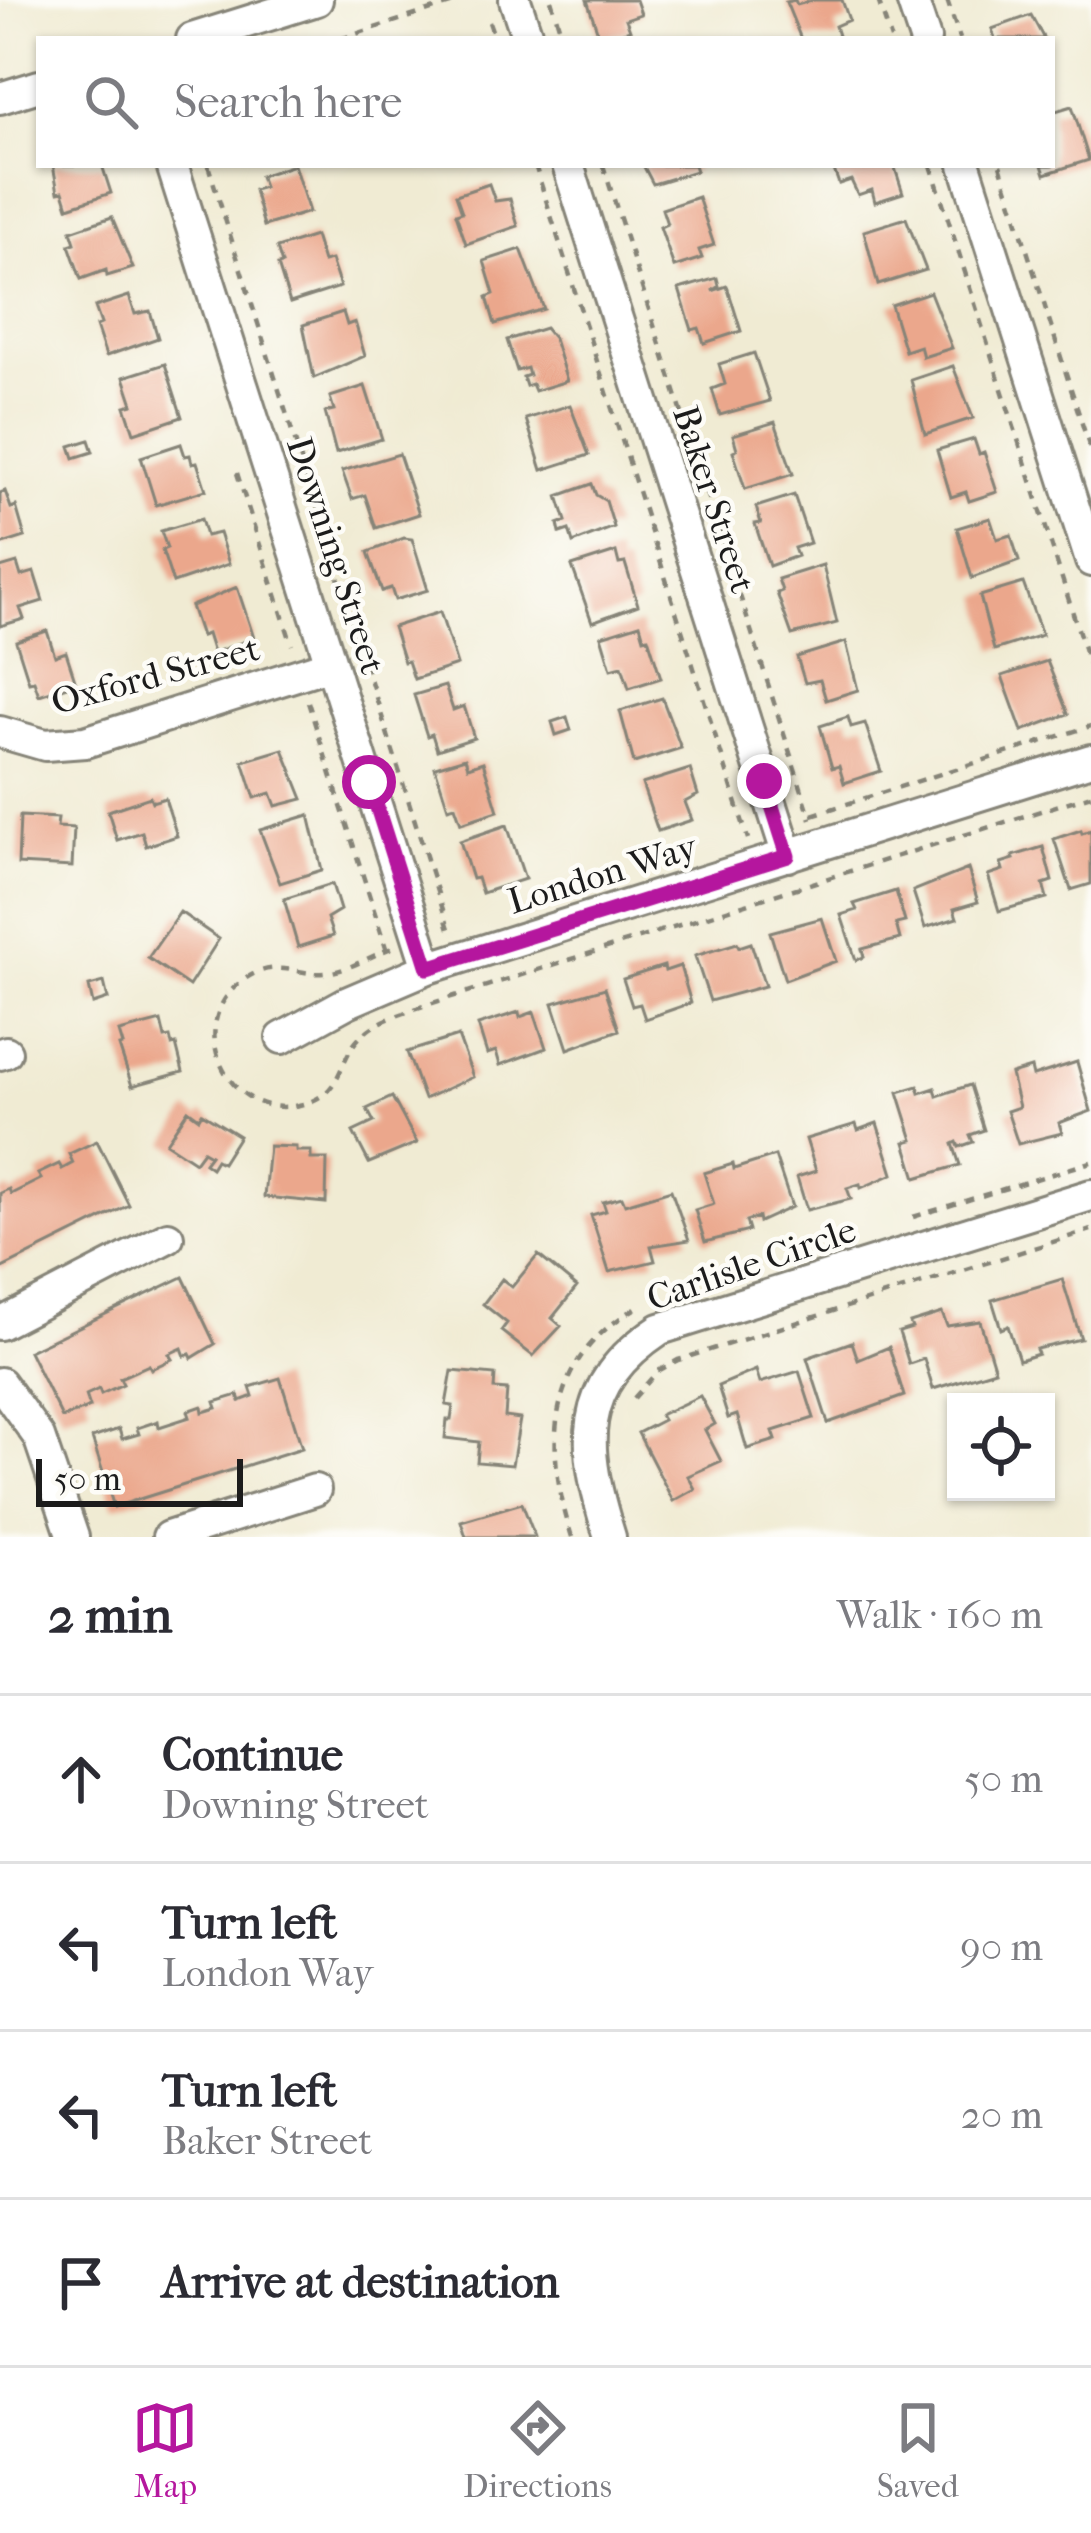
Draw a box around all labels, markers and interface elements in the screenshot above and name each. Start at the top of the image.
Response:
search box [36,36,1055,168]
icon: search [78,69,144,135]
text: Search here [174,76,402,129]
street label: Baker Street [664,401,764,598]
street label: Downing Street [278,432,394,679]
street label: Oxford Street [47,627,264,723]
route end [737,754,791,808]
route start [342,755,396,809]
street label: London Way [503,825,703,923]
street label: Carlisle Circle [641,1209,861,1319]
map controls [947,1393,1055,1501]
button: locate [947,1393,1055,1501]
scale bar [36,1453,243,1506]
text: 50 m [54,1460,121,1499]
text: 2 min [48,1585,172,1645]
text: Walk · 160 m [837,1592,1043,1638]
text: Continue [162,1729,343,1782]
icon: ahead [48,1746,114,1812]
text: 50 m [964,1756,1043,1802]
text: Downing Street [162,1782,429,1828]
text: Turn left [162,1897,337,1950]
icon: left [48,1914,114,1980]
text: 90 m [960,1924,1043,1970]
text: London Way [162,1950,373,1996]
text: Turn left [162,2065,337,2118]
icon: left [48,2082,114,2148]
text: 20 m [961,2092,1043,2138]
text: Baker Street [162,2118,372,2164]
icon: arrive [48,2250,114,2316]
text: Arrive at destination [162,2256,559,2309]
tab: Map [132,2395,198,2506]
tab: Directions [463,2395,612,2506]
tab: Saved [877,2395,959,2506]

